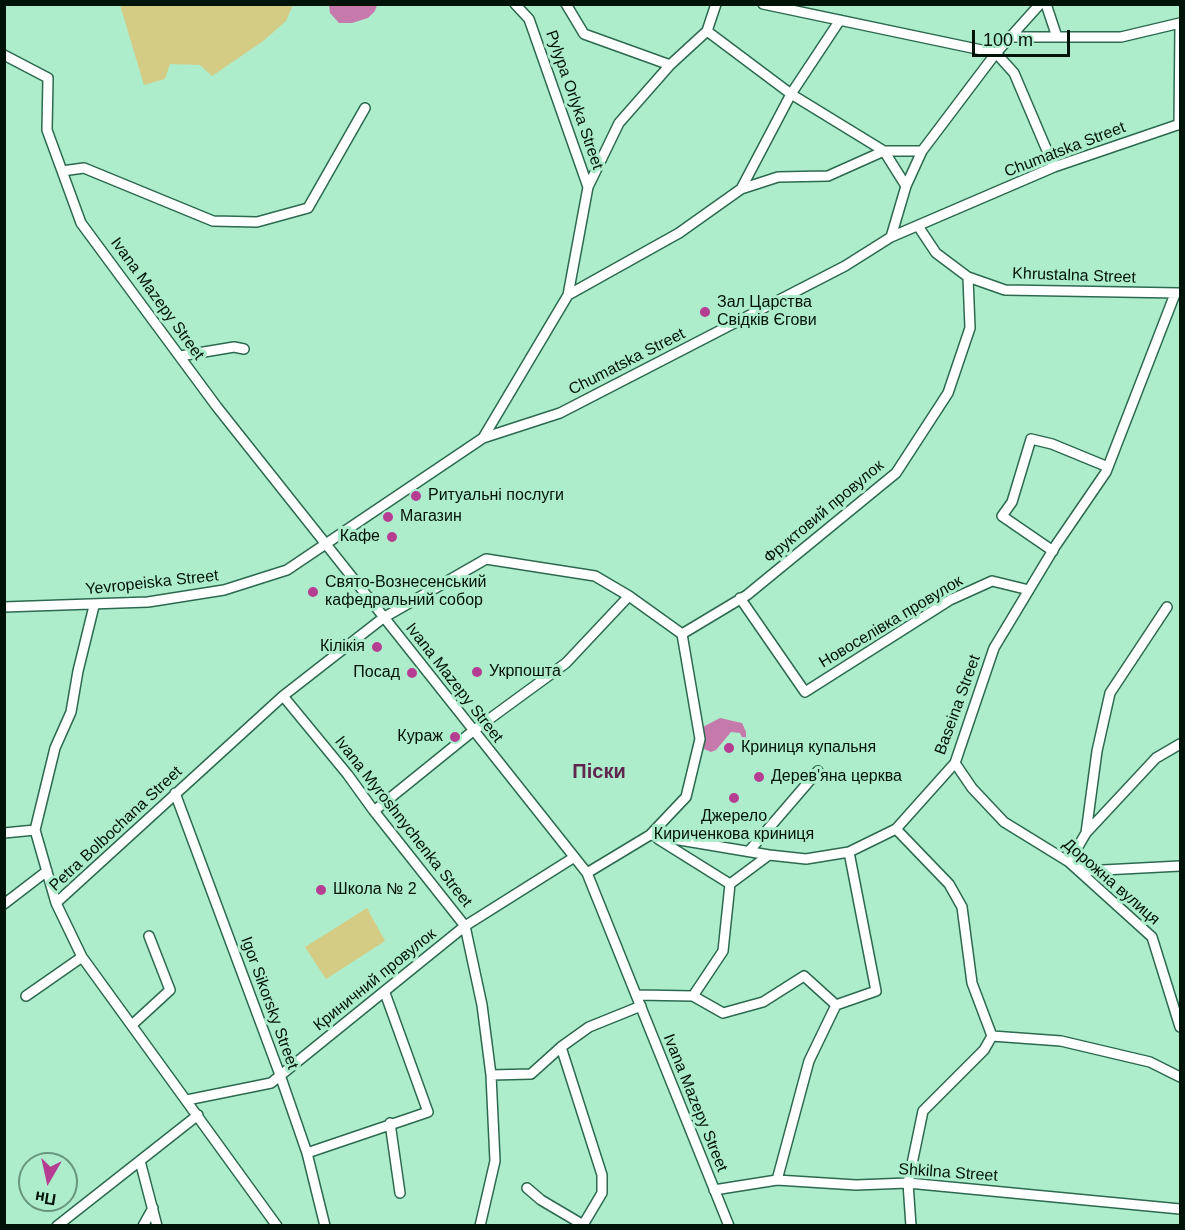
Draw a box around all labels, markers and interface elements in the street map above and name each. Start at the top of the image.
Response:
scale bar [975,18,1072,56]
street label: Pylypa Orlyka Street [541,28,607,172]
text: 100 m [983,30,1033,50]
street label: Chumatska Street [1002,118,1128,182]
street label: Ivana Mazepy Street [106,234,208,364]
street label: Khrustalna Street [1012,264,1136,288]
place label: Зал Царства Свідків Єгови [717,293,817,331]
marker: Зал Царства Свідків Єгови [698,305,712,319]
street label: Chumatska Street [566,324,688,400]
street label: Фруктовий провулок [760,456,888,568]
place label: Ритуальні послуги [428,486,564,506]
marker: Ритуальні послуги [409,489,423,503]
place label: Магазин [400,507,462,527]
marker: Магазин [381,510,395,524]
place label: Кафе [340,527,380,547]
marker: Кафе [385,530,399,544]
street label: Yevropeiska Street [85,566,219,600]
street label: Новоселівка провулок [816,572,966,672]
place label: Свято-Вознесенський кафедральний собор [325,573,486,611]
marker: Свято-Вознесенський кафедральний собор [306,585,320,599]
street label: Ivana Mazepy Street [401,619,507,747]
place label: Кілікія [320,637,365,657]
marker: Кілікія [370,640,384,654]
street label: Baseina Street [931,652,985,758]
place label: Укрпошта [489,662,561,682]
place label: Посад [353,663,400,683]
marker: Укрпошта [470,665,484,679]
marker: Посад [405,666,419,680]
place label: Кураж [397,727,443,747]
marker: Кураж [448,730,462,744]
street label: Ivana Myroshnychenka Street [330,733,476,911]
place label: Криниця купальня [741,738,876,758]
marker: Криниця купальня [722,741,736,755]
district label: Піски [572,760,626,784]
street label: Petra Bolbochana Street [46,763,186,895]
place label: Дерев'яна церква [771,767,902,787]
marker: Дерев'яна церква [752,770,766,784]
marker: Джерело Кириченкова криниця [727,791,741,805]
place label: Джерело Кириченкова криниця [654,807,814,845]
street label: Дорожна вулиця [1059,835,1163,929]
place label: Школа № 2 [333,880,417,900]
marker: Школа № 2 [314,883,328,897]
street label: Криничний провулок [310,925,440,1035]
street label: Igor Sikorsky Street [236,934,302,1072]
street label: Ivana Mazepy Street [659,1031,731,1175]
north arrow [18,1152,78,1212]
street label: Shkilna Street [898,1160,998,1186]
text: Пн [34,1188,57,1208]

